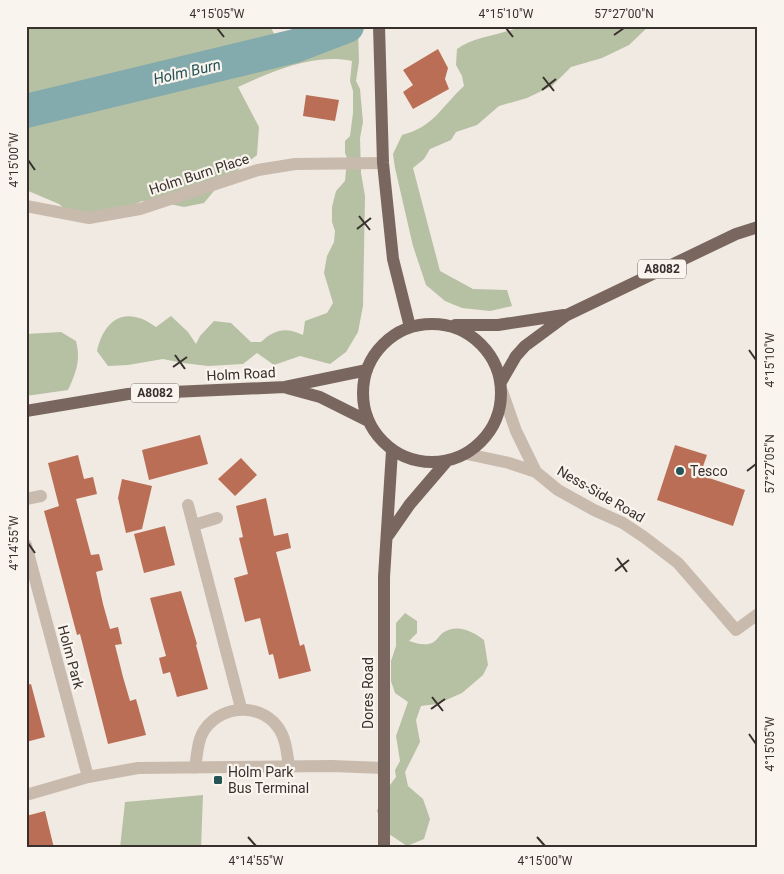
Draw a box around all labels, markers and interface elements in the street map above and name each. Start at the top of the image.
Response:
text: 4°15'05"W [190,7,245,21]
text: 4°15'10"W [479,7,534,21]
text: 57°27'00"N [594,7,654,21]
water label: Holm Burn [151,56,223,88]
text: 4°15'00"W [7,132,21,187]
street label: Holm Burn Place [147,150,251,198]
road number: A8082 [638,260,686,278]
text: 4°15'10"W [763,332,777,387]
street label: Holm Road [206,364,276,384]
road number: A8082 [131,383,179,402]
text: 57°27'05"N [763,434,777,494]
street label: Ness-Side Road [554,462,648,526]
place label: Tesco [690,463,728,479]
marker: Tesco [674,465,686,477]
text: 4°14'55"W [7,515,21,570]
street label: Holm Park [55,623,87,691]
street label: Dores Road [360,657,376,729]
text: 4°15'05"W [763,716,777,771]
place label: Holm Park Bus Terminal [228,764,309,796]
marker: Holm Park Bus Terminal [212,774,224,786]
text: 4°14'55"W [229,854,284,868]
text: 4°15'00"W [518,854,573,868]

